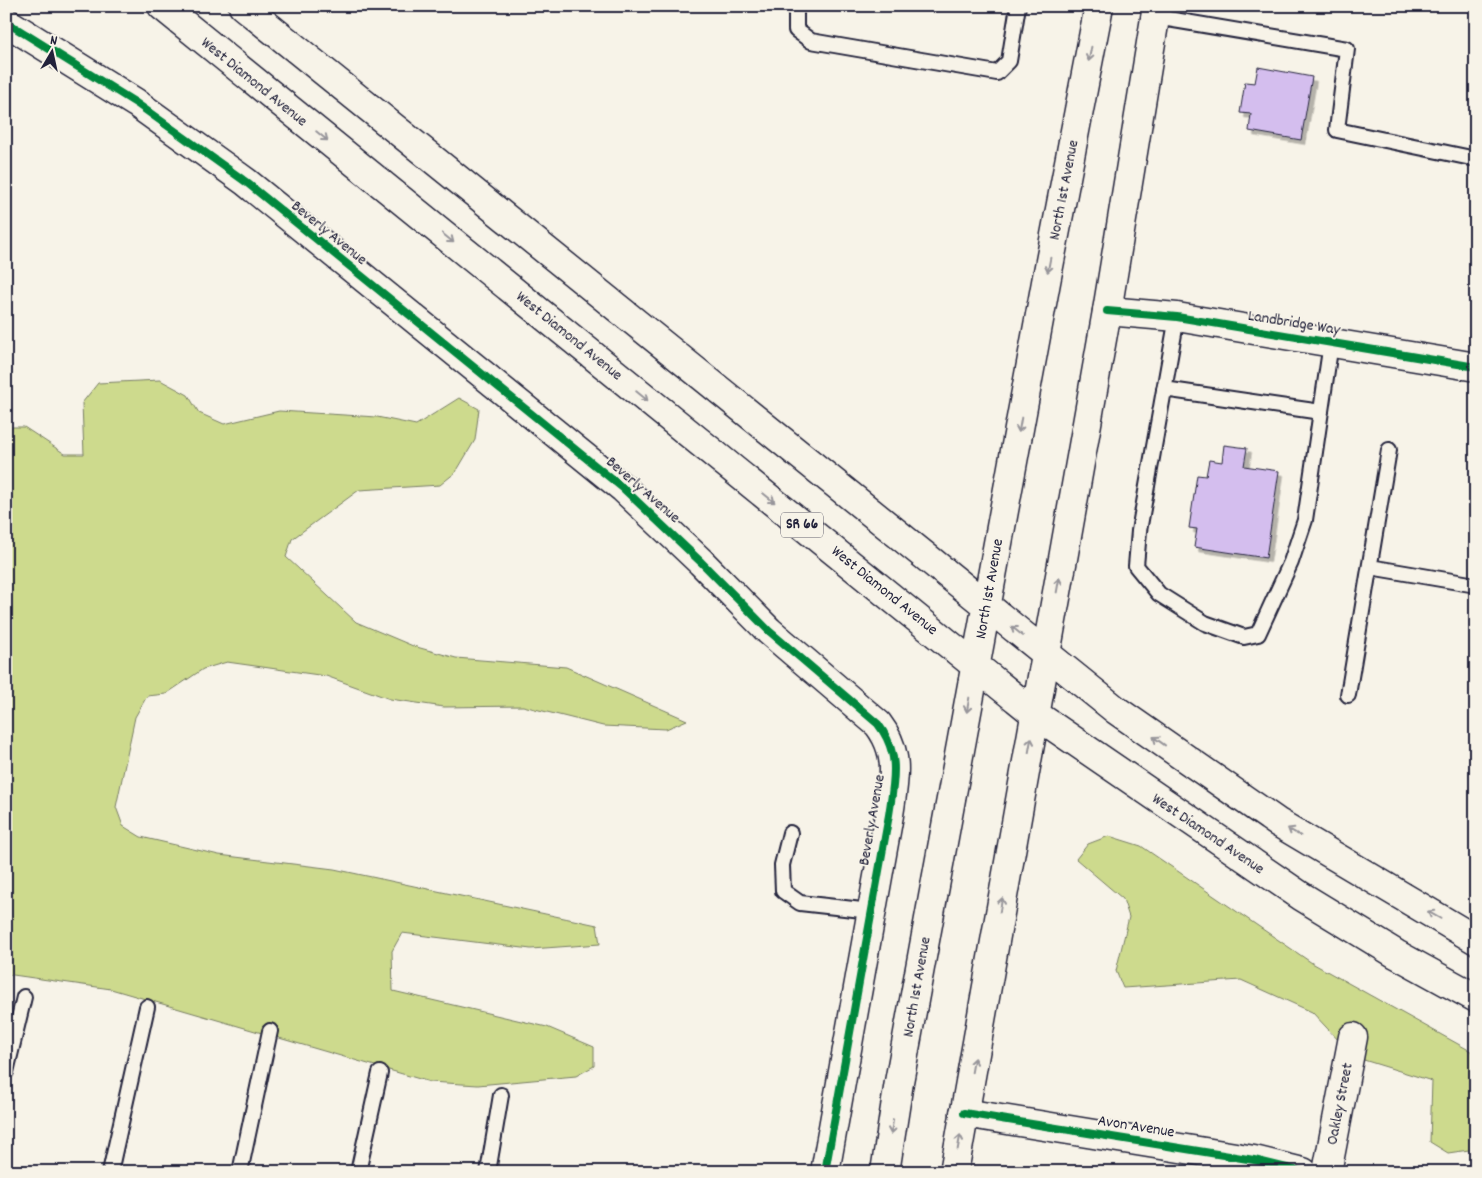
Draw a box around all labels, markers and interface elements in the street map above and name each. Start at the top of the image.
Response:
north arrow [28,28,78,78]
text: N [49,31,59,52]
street label: West Diamond Avenue [196,32,312,132]
one-way arrow [1084,46,1094,62]
one-way arrow [315,131,328,142]
street label: North 1st Avenue [1043,138,1085,242]
street label: Beverly Avenue [286,195,372,271]
one-way arrow [441,233,454,244]
one-way arrow [1044,257,1053,273]
street label: West Diamond Avenue [511,286,627,386]
street label: Landbridge Way [1246,304,1342,342]
one-way arrow [636,390,649,401]
one-way arrow [1014,417,1024,433]
street label: Beverly Avenue [601,451,685,529]
one-way arrow [762,493,775,504]
road number: SR 66 [781,512,823,538]
street label: North 1st Avenue [970,537,1010,641]
street label: West Diamond Avenue [826,541,942,641]
one-way arrow [1054,577,1064,593]
one-way arrow [1011,625,1024,636]
one-way arrow [963,697,973,713]
one-way arrow [1152,736,1166,746]
one-way arrow [1025,737,1035,753]
street label: Beverly Avenue [853,773,891,867]
street label: West Diamond Avenue [1147,788,1269,880]
one-way arrow [1287,827,1301,838]
one-way arrow [997,897,1007,913]
one-way arrow [1427,910,1441,920]
street label: North 1st Avenue [897,935,937,1039]
one-way arrow [968,1057,978,1073]
street label: Oakley Street [1321,1061,1359,1147]
street label: Avon Avenue [1096,1110,1176,1144]
one-way arrow [887,1119,897,1135]
one-way arrow [955,1135,965,1151]

